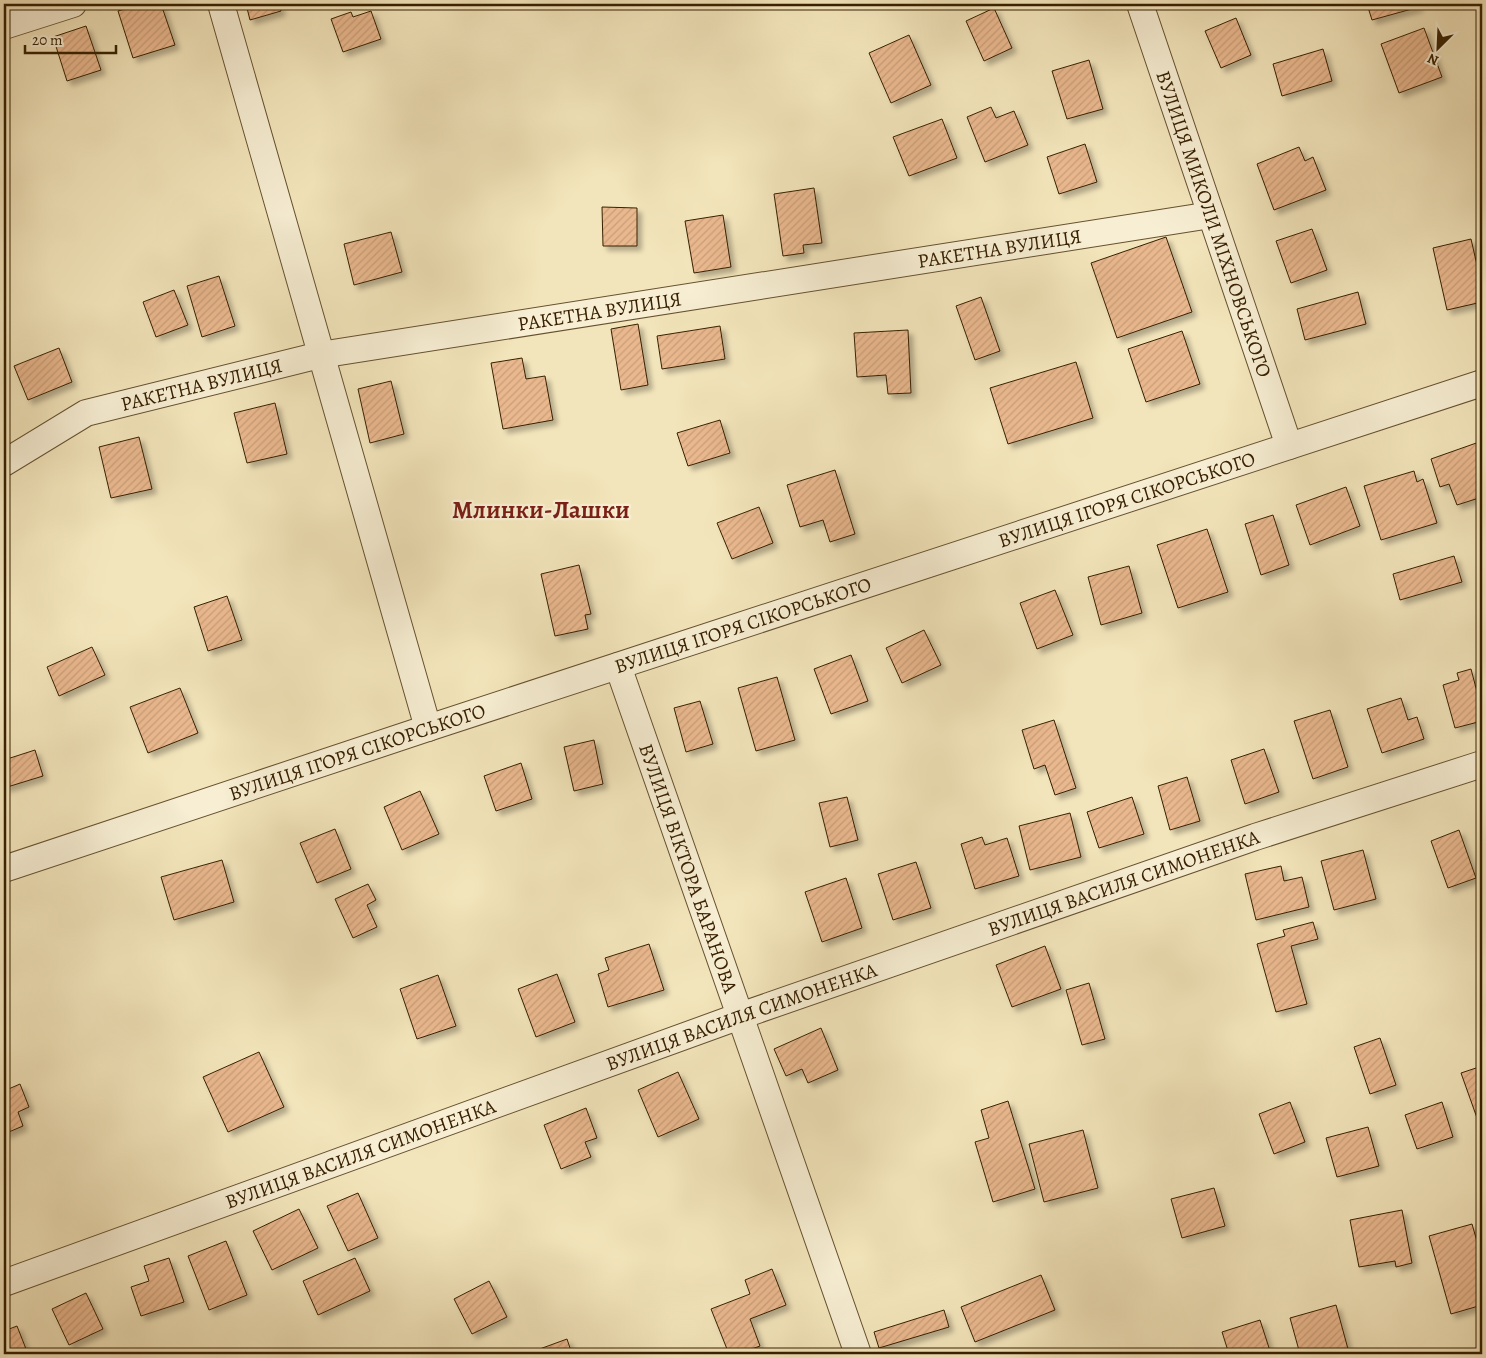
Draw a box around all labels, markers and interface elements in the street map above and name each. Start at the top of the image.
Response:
scale bar [25,22,116,54]
north arrow [1414,22,1464,72]
text: 20 m [32,30,63,50]
text: N [1424,49,1441,70]
street label: ВУЛИЦЯ МИКОЛИ МІХНОВСЬКОГО [1149,67,1278,381]
street label: РАКЕТНА ВУЛИЦЯ [916,223,1084,275]
street label: РАКЕТНА ВУЛИЦЯ [516,285,683,338]
street label: РАКЕТНА ВУЛИЦЯ [118,352,285,418]
street label: ВУЛИЦЯ ІГОРЯ СІКОРСЬКОГО [995,445,1259,554]
district label: Млинки-Лашки [452,493,630,527]
street label: ВУЛИЦЯ ІГОРЯ СІКОРСЬКОГО [611,571,875,680]
street label: ВУЛИЦЯ ІГОРЯ СІКОРСЬКОГО [225,697,489,807]
street label: ВУЛИЦЯ ВІКТОРА БАРАНОВА [632,740,744,997]
street label: ВУЛИЦЯ ВАСИЛЯ СИМОНЕНКА [984,823,1263,943]
street label: ВУЛИЦЯ ВАСИЛЯ СИМОНЕНКА [602,956,881,1078]
street label: ВУЛИЦЯ ВАСИЛЯ СИМОНЕНКА [221,1093,500,1216]

